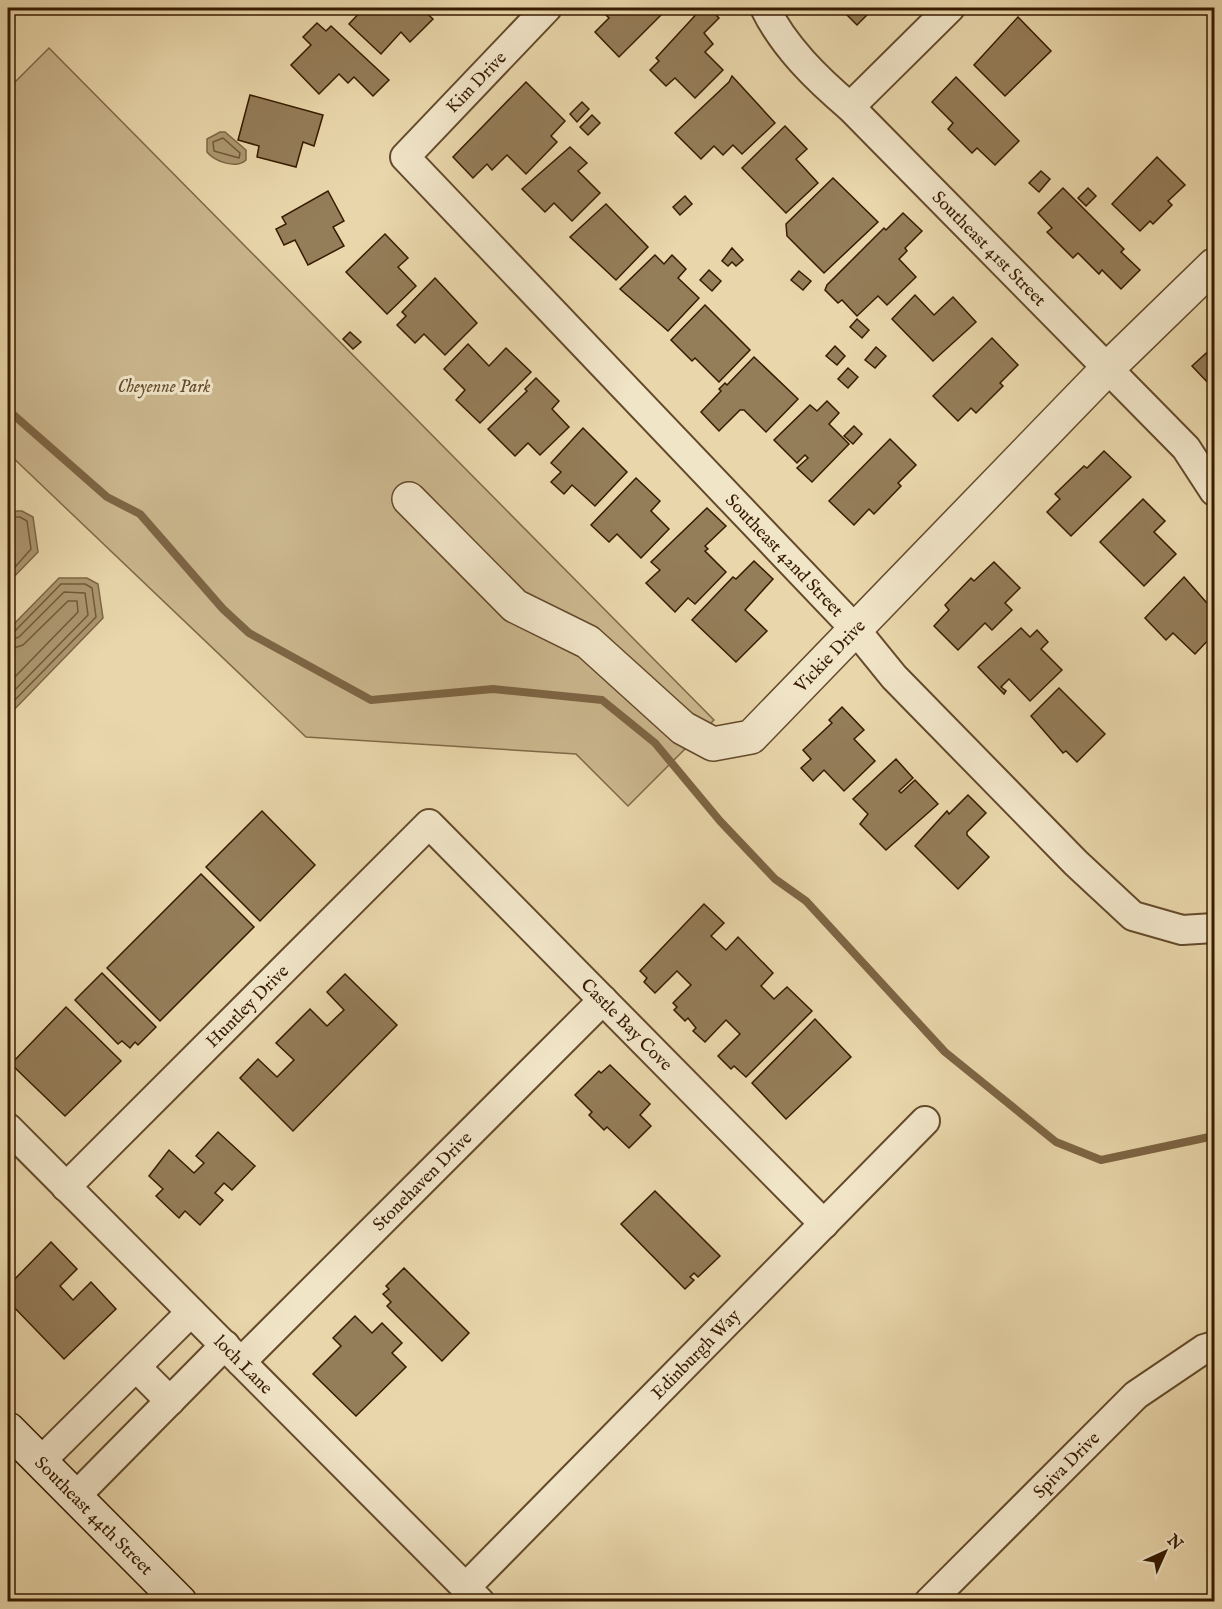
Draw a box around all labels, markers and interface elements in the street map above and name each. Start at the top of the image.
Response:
street label: Kim Drive [442,47,512,119]
street label: Southeast 41st Street [926,187,1050,312]
park label: Cheyenne Park [117,376,211,399]
street label: Southeast 42nd Street [719,490,848,623]
street label: Vickie Drive [790,615,871,699]
street label: Huntley Drive [202,961,294,1053]
street label: Castle Bay Cove [575,974,677,1077]
street label: Stonehaven Drive [368,1127,478,1237]
street label: Edinburgh Way [647,1305,746,1405]
street label: loch Lane [208,1331,277,1400]
street label: Spiva Drive [1029,1428,1106,1504]
street label: Southeast 44th Street [29,1452,157,1581]
north arrow [1135,1522,1195,1582]
text: N [1162,1530,1186,1555]

